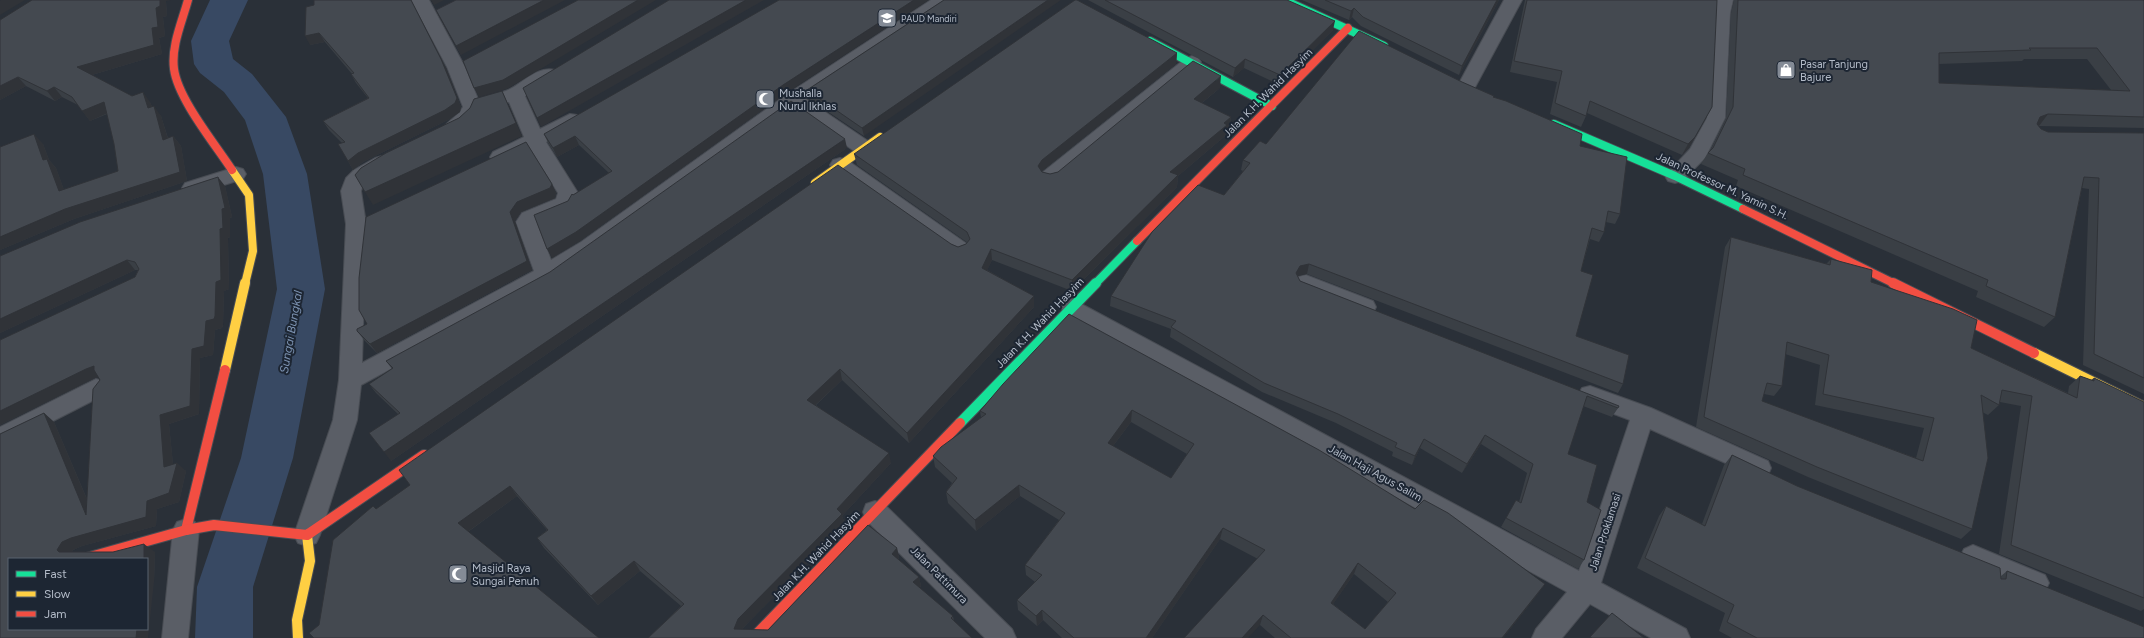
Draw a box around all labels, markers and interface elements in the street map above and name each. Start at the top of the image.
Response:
school or university icon: PAUD Mandiri [876,7,898,29]
place label: PAUD Mandiri [901,13,957,24]
street label: Jalan K.H. Wahid Hasyim [1221,46,1315,140]
place label: Pasar Tanjung Bajure [1800,58,1868,84]
shop icon: Pasar Tanjung Bajure [1775,59,1797,81]
place label: Mushalla Nurul Ikhlas [779,87,836,113]
mosque icon: Mushalla Nurul Ikhlas [754,88,776,110]
street label: Jalan Professor M. Yamin S.H. [1654,150,1790,222]
street label: Jalan K.H. Wahid Hasyim [993,275,1087,371]
water label: Sungai Bungkal [277,289,305,374]
street label: Jalan Haji Agus Salim [1326,442,1424,504]
street label: Jalan Proklamasi [1586,492,1624,572]
street label: Jalan K.H. Wahid Hasyim [769,508,863,604]
street label: Jalan Pattimura [908,544,970,606]
legend [8,558,148,630]
place label: Masjid Raya Sungai Penuh [472,562,539,588]
mosque icon: Masjid Raya Sungai Penuh [447,563,469,585]
text: Fast [44,567,67,581]
text: Slow [44,587,71,601]
text: Jam [44,607,67,621]

